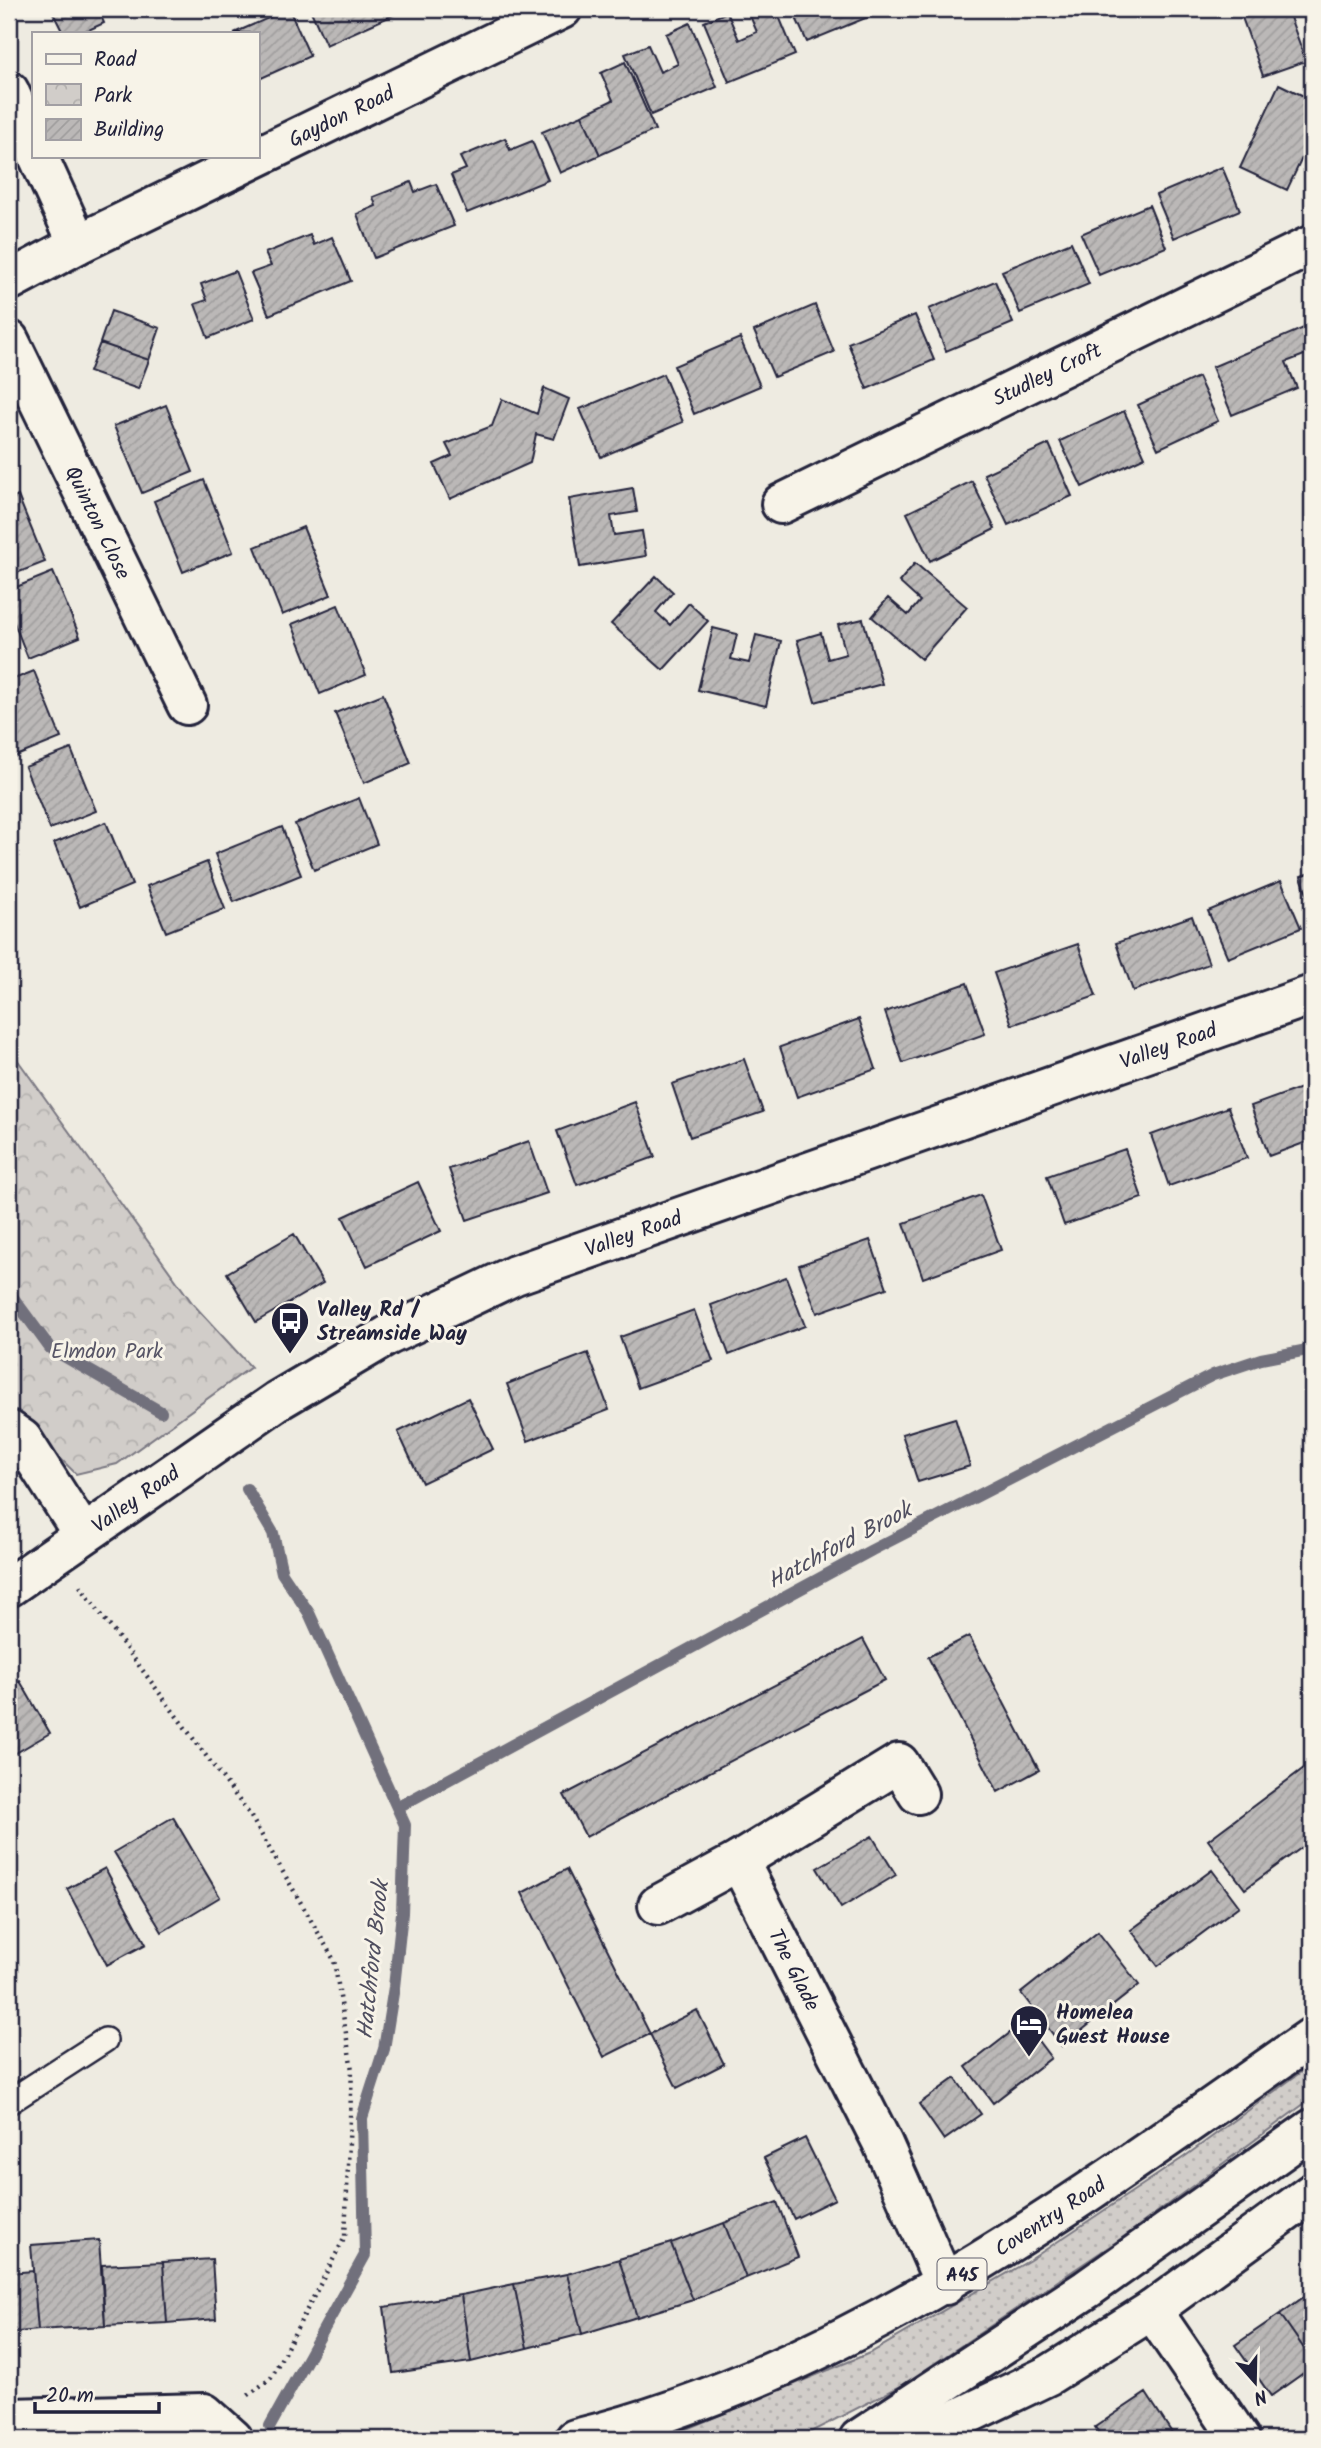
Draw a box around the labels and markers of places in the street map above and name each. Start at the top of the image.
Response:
place label: Valley Rd / Streamside Way [317,1294,467,1351]
bus stop icon: Valley Rd / Streamside Way [269,1300,311,1355]
place label: Homelea Guest House [1056,1997,1170,2054]
hotel icon: Homelea Guest House [1008,2003,1050,2058]

